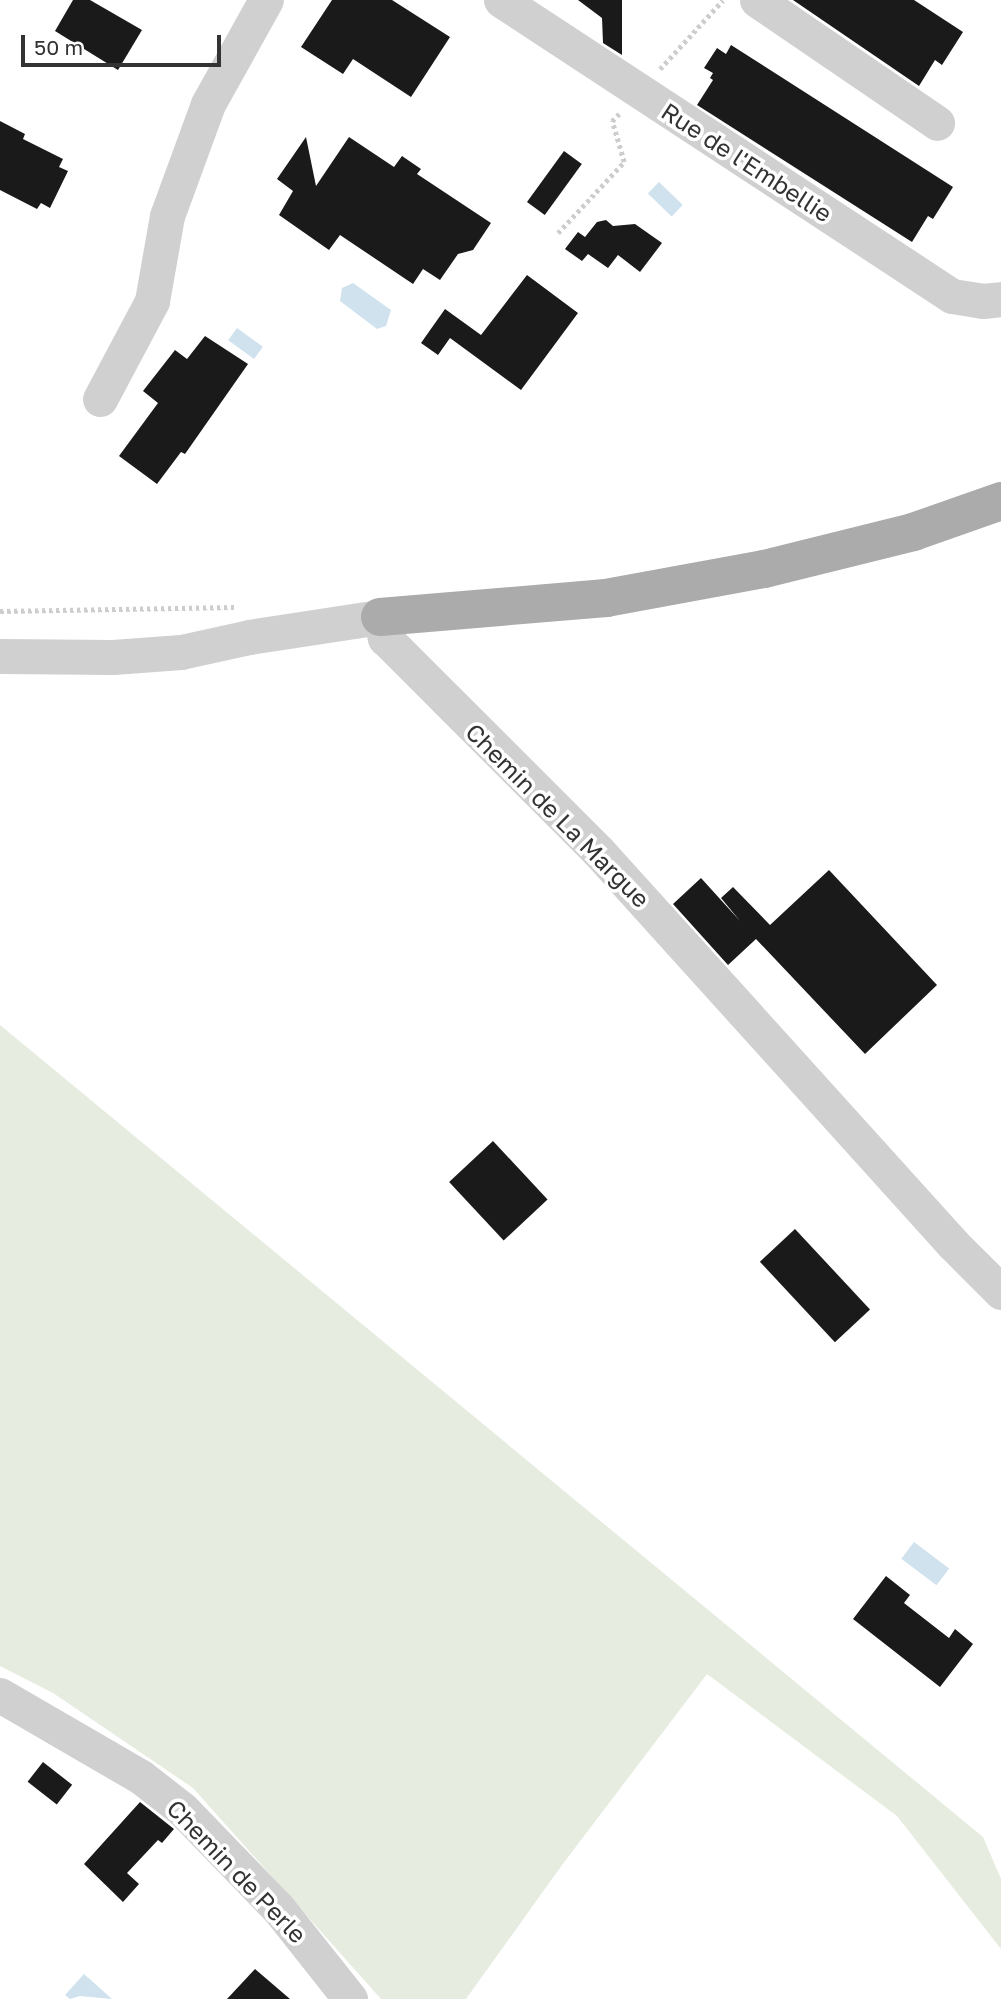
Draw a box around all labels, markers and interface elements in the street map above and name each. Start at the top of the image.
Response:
scale bar [24,21,224,65]
text: 50 m [34,34,83,60]
street label: Rue de l'Embellie [656,96,838,228]
street label: Chemin de La Margue [460,717,656,913]
street label: Chemin de Perle [161,1793,313,1949]

